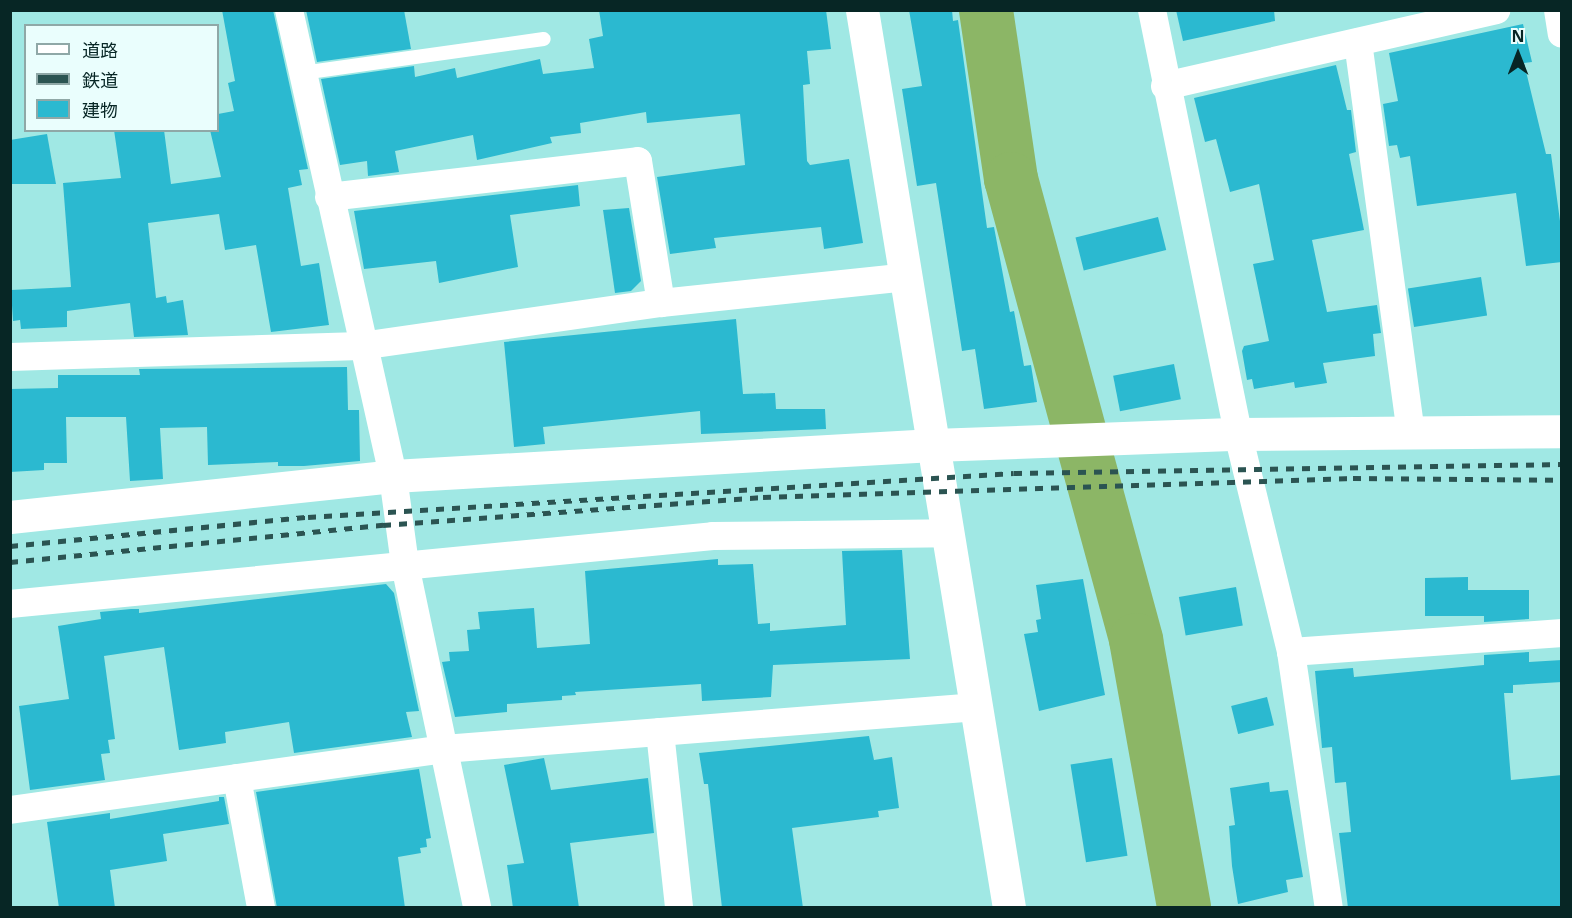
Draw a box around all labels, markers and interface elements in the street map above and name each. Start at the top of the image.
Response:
legend [24,24,219,132]
north arrow [1488,24,1548,84]
text: N [1511,25,1525,47]
text: 道路 [82,38,118,62]
text: 鉄道 [82,68,118,92]
text: 建物 [82,98,118,122]

